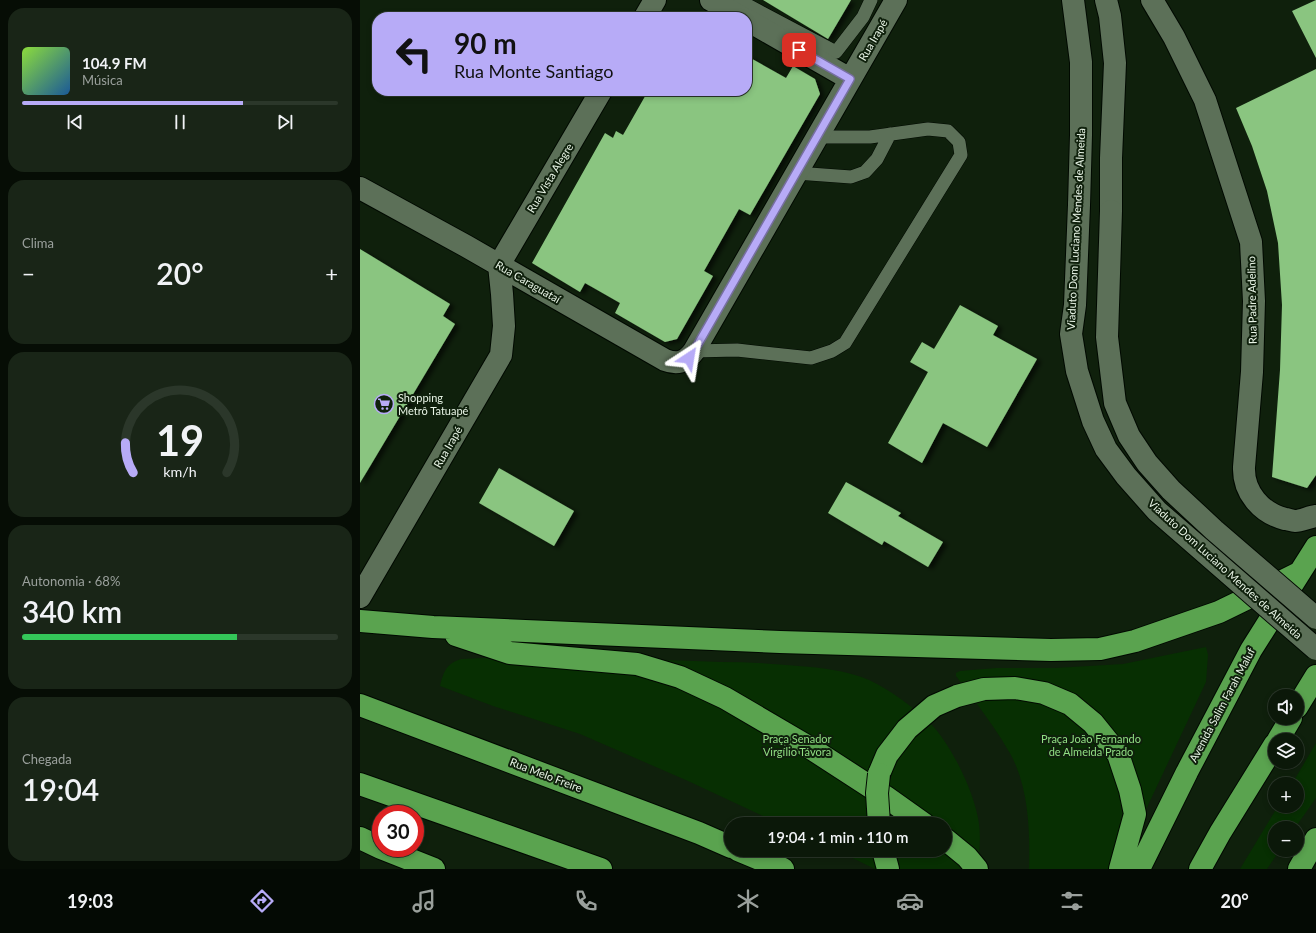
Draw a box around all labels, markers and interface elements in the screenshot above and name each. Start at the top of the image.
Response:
street label: Rua Irapé [856,17,890,63]
text: 90 m [454,26,517,60]
icon: left [388,28,440,80]
pin [782,33,816,67]
icon: arrive [788,39,810,61]
text: 104.9 FM [82,54,147,72]
text: Rua Monte Santiago [454,60,614,82]
text: Música [82,72,123,88]
icon: previous [64,111,86,133]
icon: pause [169,111,191,133]
icon: next [274,111,296,133]
street label: Viaduto Dom Luciano Mendes de Almeida [1064,128,1087,330]
street label: Rua Vista Alegre [524,141,575,215]
text: Clima [22,235,54,251]
text: 20° [156,255,204,291]
street label: Rua Padre Adelino [1244,256,1259,344]
street label: Rua Caraguataí [494,258,563,306]
text: − [22,260,35,287]
text: + [325,260,338,287]
position arrow [668,337,710,379]
place label: Shopping Metrô Tatuapé [398,391,469,417]
supermarket icon: Shopping Metrô Tatuapé [373,393,395,415]
text: 19 [156,414,204,464]
street label: Rua Irapé [431,424,465,470]
text: km/h [163,462,197,479]
street label: Viaduto Dom Luciano Mendes de Almeida [1146,496,1305,641]
text: Autonomia · 68% [22,573,120,589]
text: 340 km [22,593,122,629]
street label: Avenida Salim Farah Maluf [1186,645,1257,764]
map controls [1268,689,1304,857]
button: sound [1268,689,1304,725]
park label: Praça Senador Virgílio Távora [762,732,832,758]
park label: Praça João Fernando de Almeida Prado [1041,732,1141,758]
button: layers [1268,733,1304,769]
text: Chegada [22,751,72,767]
street label: Rua Melo Freire [508,755,584,794]
text: 19:04 [22,771,99,807]
button: + [1268,777,1304,813]
speed limit sign: 30 [372,805,424,857]
button: − [1268,821,1304,857]
text: 19:04 · 1 min · 110 m [768,828,908,846]
icon: directions [248,887,276,915]
icon: music [410,887,438,915]
icon: phone [572,887,600,915]
icon: climate [734,887,762,915]
icon: car [896,887,924,915]
icon: filters [1058,887,1086,915]
text: 19:03 [67,890,113,912]
text: 20° [1220,890,1249,912]

